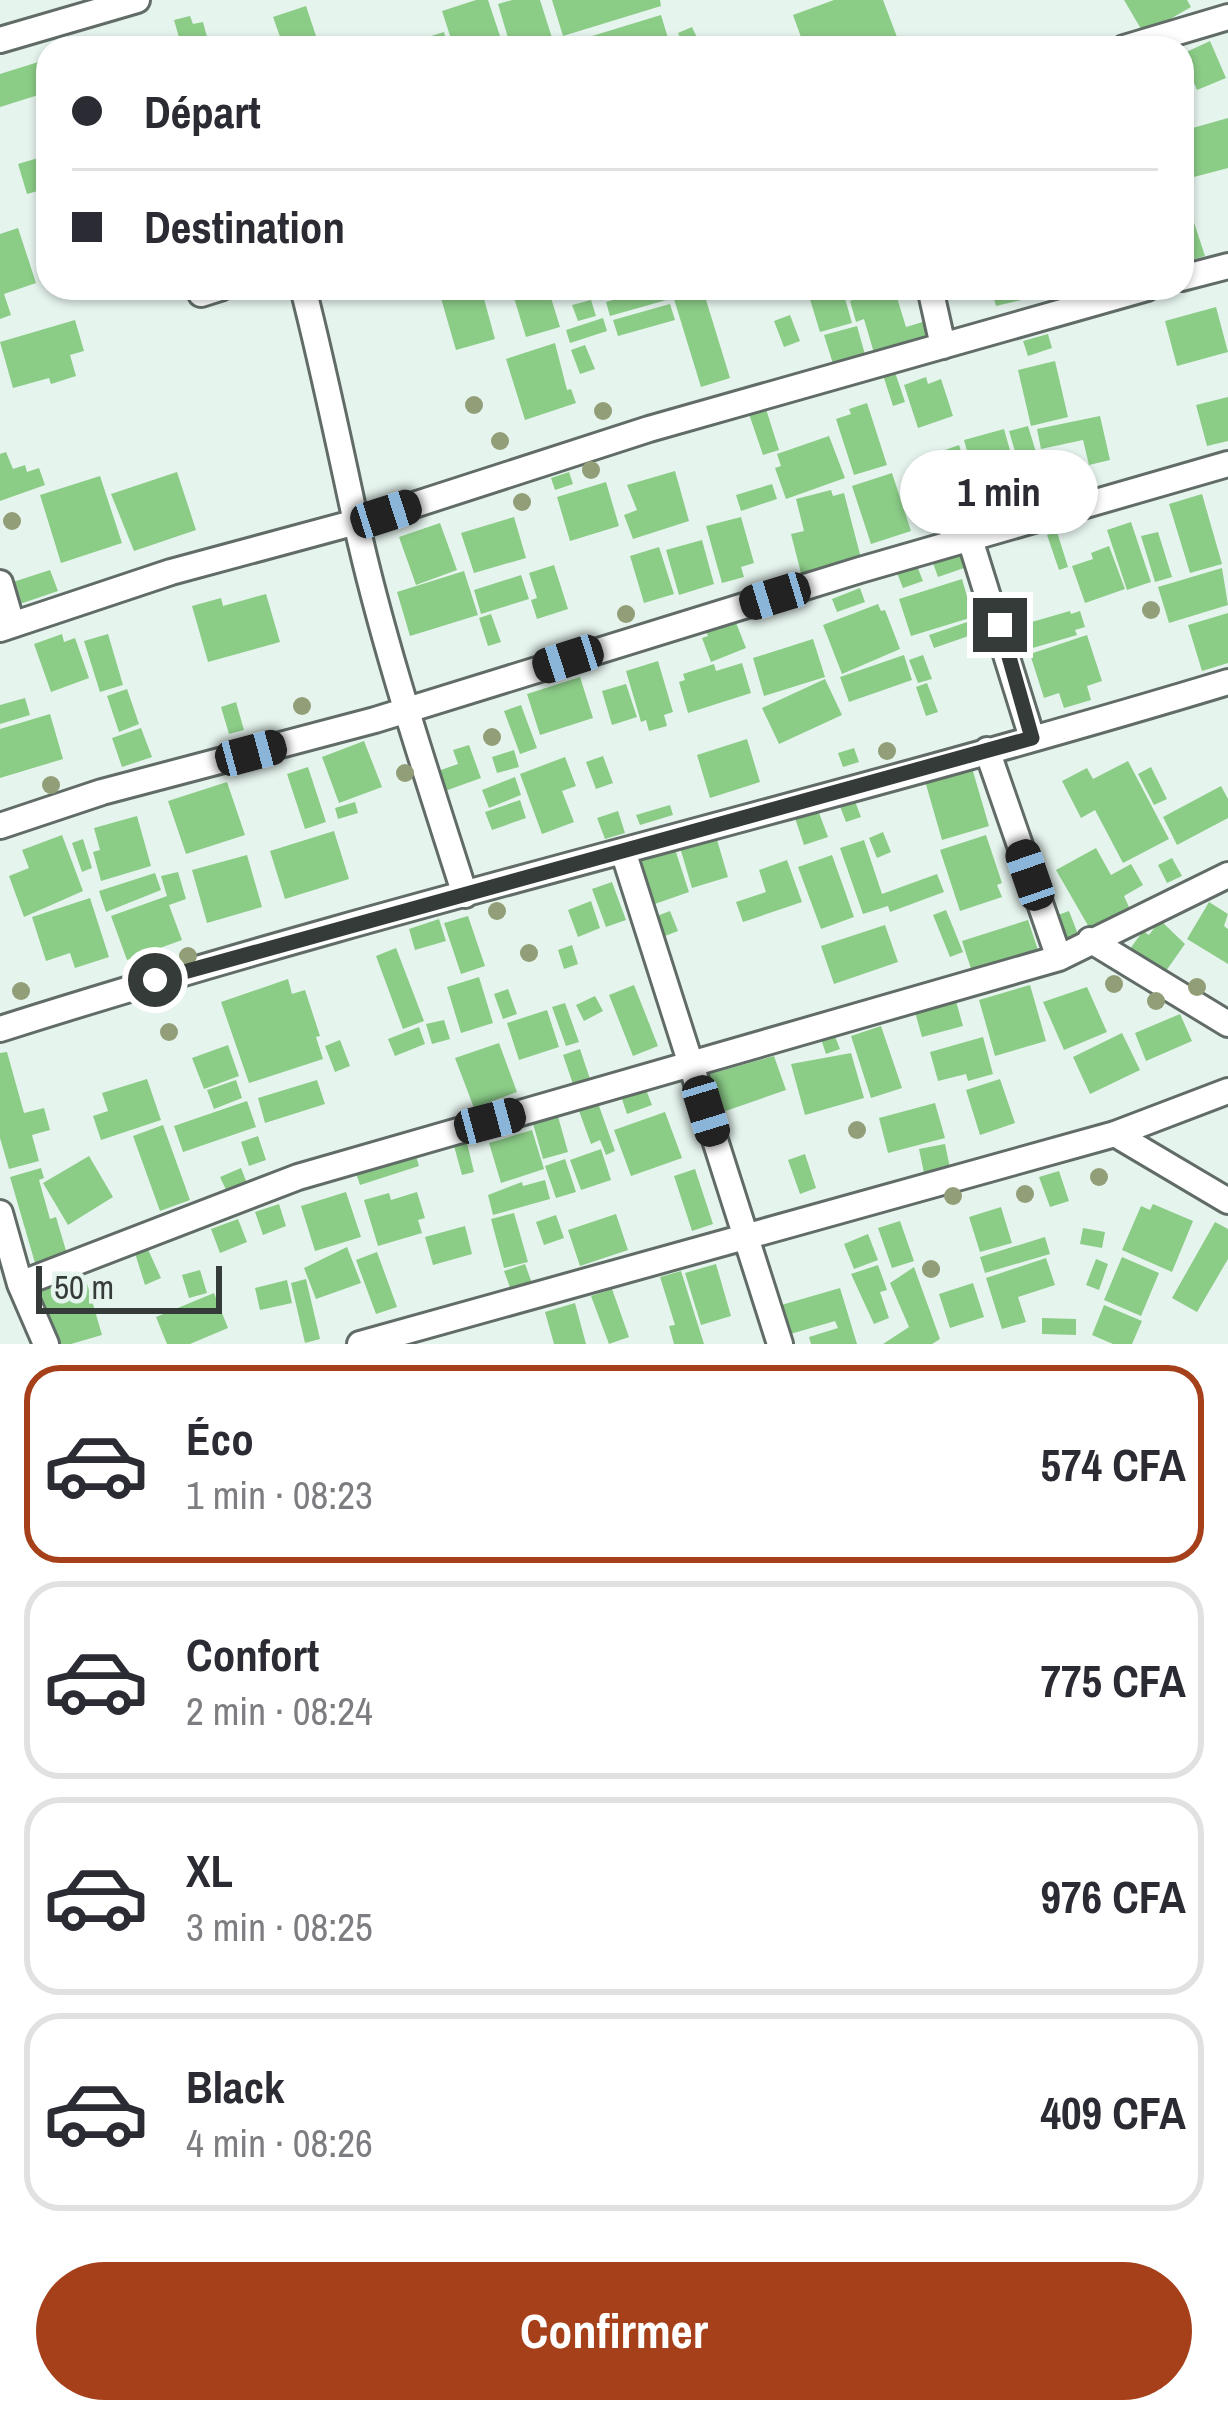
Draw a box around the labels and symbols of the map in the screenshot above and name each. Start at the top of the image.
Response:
callout: 1 min [901,451,1099,535]
car [346,486,426,542]
car [735,568,815,624]
route end [973,598,1027,652]
car [528,631,608,687]
car [212,726,290,780]
car [1001,835,1059,915]
route start [128,953,182,1007]
car [678,1071,734,1151]
car [451,1094,529,1148]
scale bar [36,1260,222,1313]

